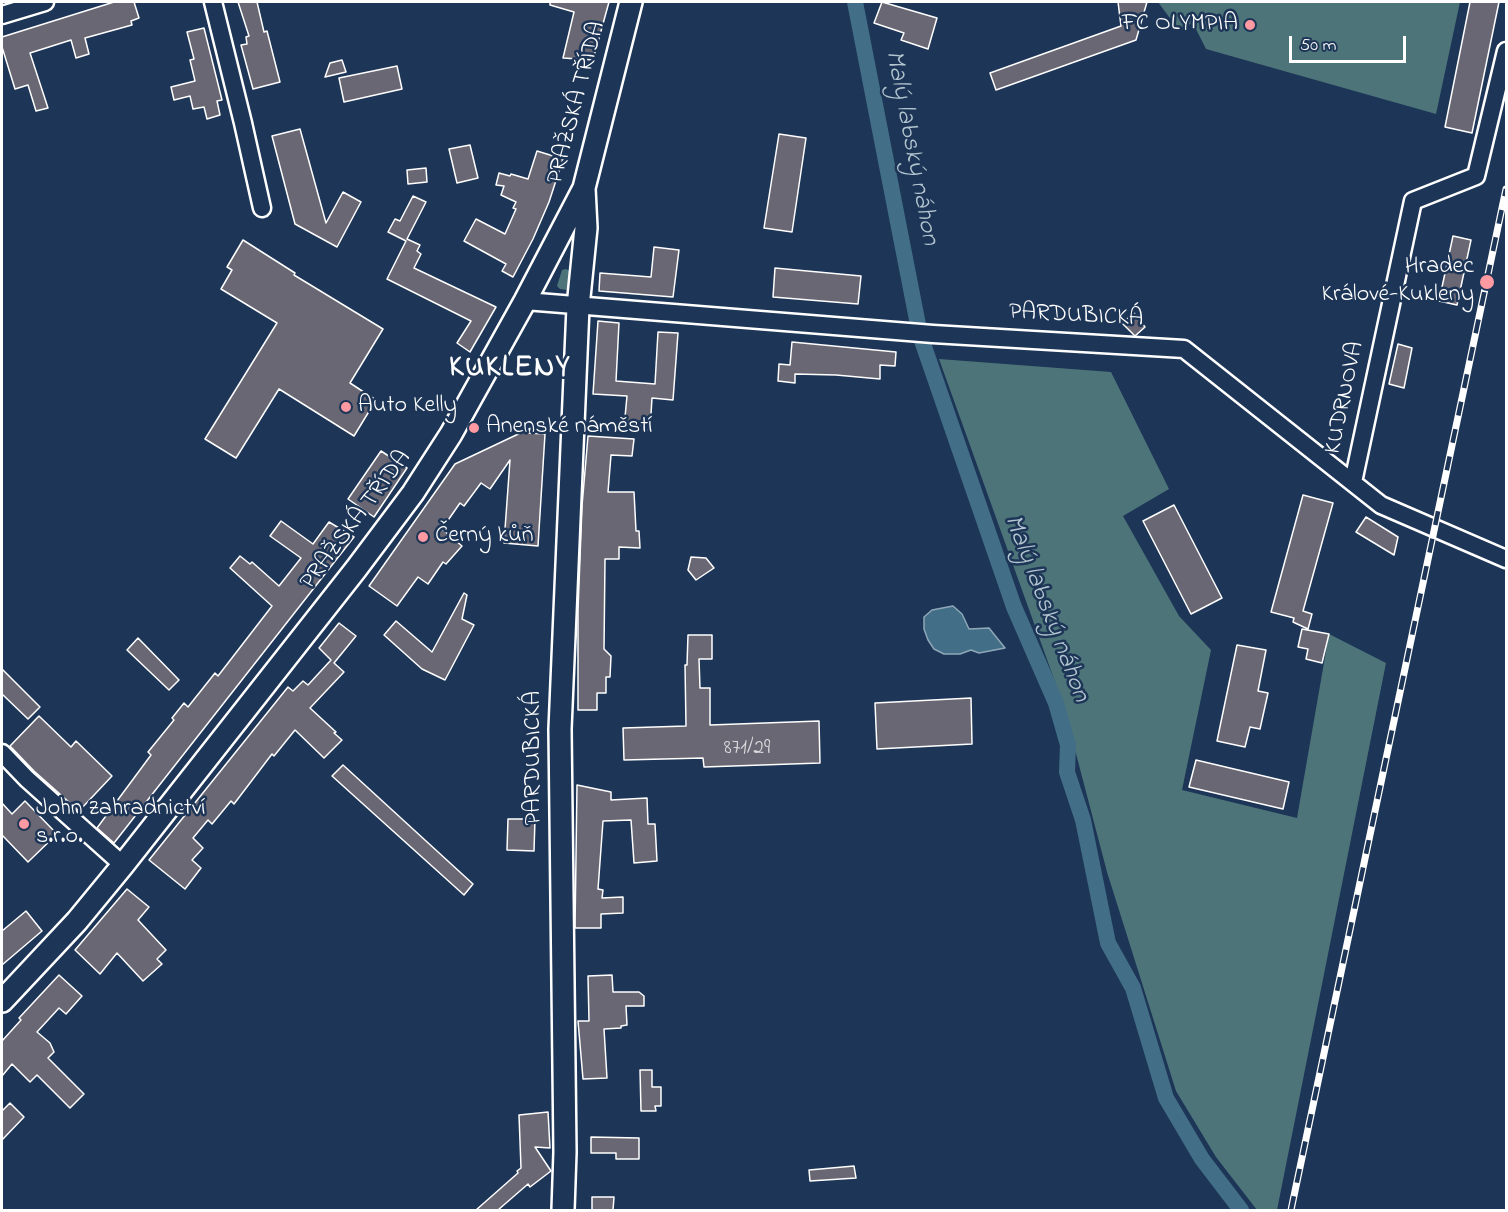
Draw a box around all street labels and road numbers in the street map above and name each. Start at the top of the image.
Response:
street label: PRAŽSKÁ TŘÍDA [542,19,614,187]
street label: PARDUBICKÁ [1008,299,1144,335]
street label: KUDRNOVA [1320,339,1372,457]
street label: PRAŽSKÁ TŘÍDA [295,446,419,596]
street label: PARDUBICKÁ [521,691,549,825]

